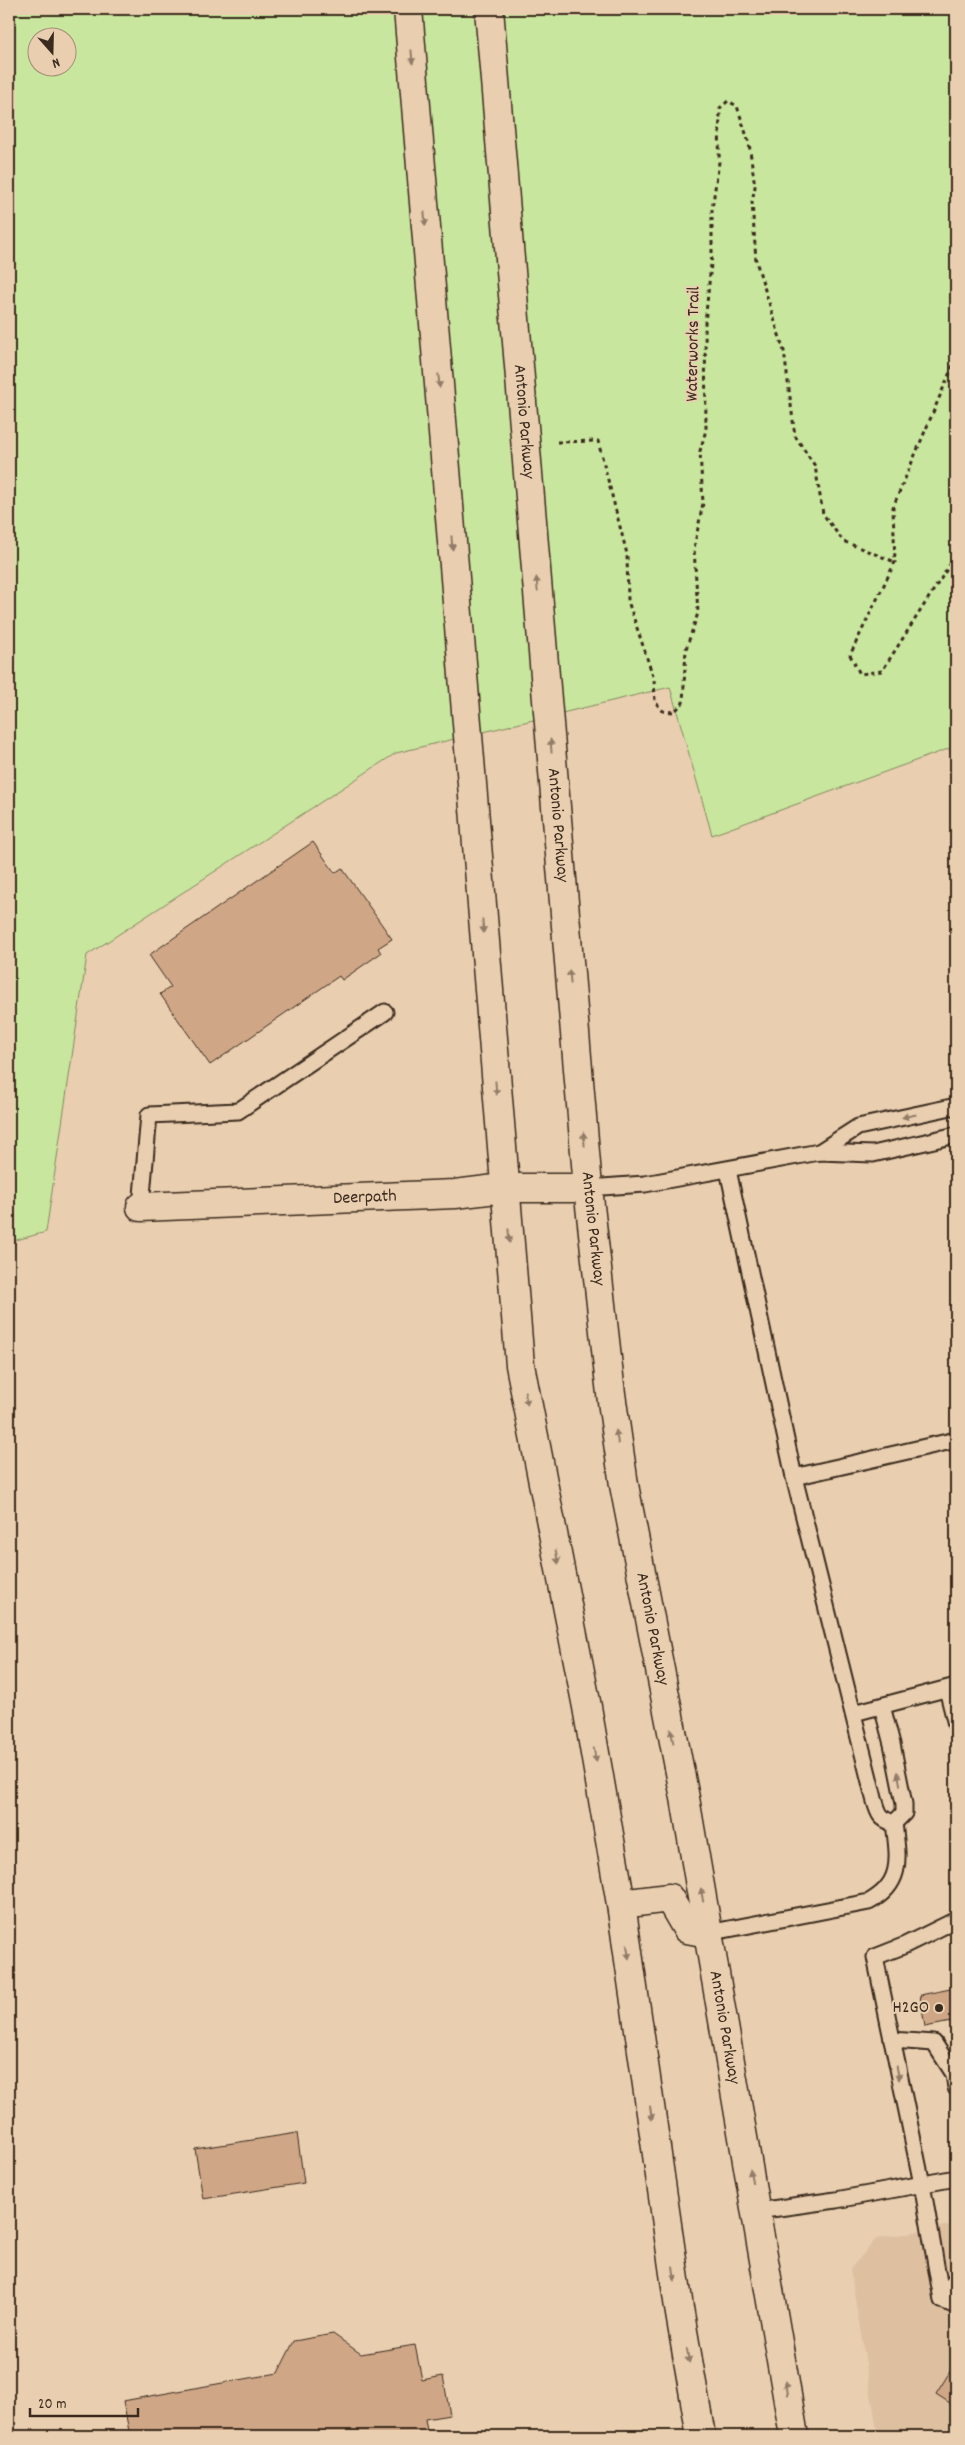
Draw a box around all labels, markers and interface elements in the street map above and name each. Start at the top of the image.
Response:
north arrow [28,28,78,78]
one-way arrow [409,50,417,66]
text: N [49,52,62,73]
one-way arrow [422,212,430,228]
street label: Waterworks Trail [680,285,708,402]
street label: Antonio Parkway [506,363,541,480]
one-way arrow [435,374,443,390]
one-way arrow [448,536,456,552]
one-way arrow [533,575,541,591]
one-way arrow [547,737,555,753]
street label: Antonio Parkway [540,767,575,884]
one-way arrow [479,918,487,934]
one-way arrow [566,969,574,985]
one-way arrow [492,1080,500,1096]
one-way arrow [900,1113,916,1121]
one-way arrow [579,1131,587,1147]
street label: Antonio Parkway [574,1171,611,1288]
street label: Deerpath [333,1184,397,1212]
one-way arrow [505,1228,513,1244]
one-way arrow [522,1390,530,1405]
one-way arrow [613,1429,621,1445]
one-way arrow [554,1549,562,1565]
street label: Antonio Parkway [629,1570,675,1688]
one-way arrow [668,1727,676,1743]
one-way arrow [592,1748,600,1764]
one-way arrow [895,1770,903,1786]
one-way arrow [697,1887,705,1903]
one-way arrow [624,1944,632,1960]
street label: Antonio Parkway [702,1969,746,2087]
place label: H2GO [892,1996,929,2021]
marker: H2GO [933,2002,945,2014]
one-way arrow [894,2066,902,2081]
one-way arrow [647,2105,655,2121]
one-way arrow [746,2168,754,2184]
one-way arrow [671,2266,679,2282]
one-way arrow [684,2348,692,2364]
one-way arrow [782,2380,790,2396]
scale bar [30,2385,138,2417]
text: 20 m [38,2394,66,2416]

